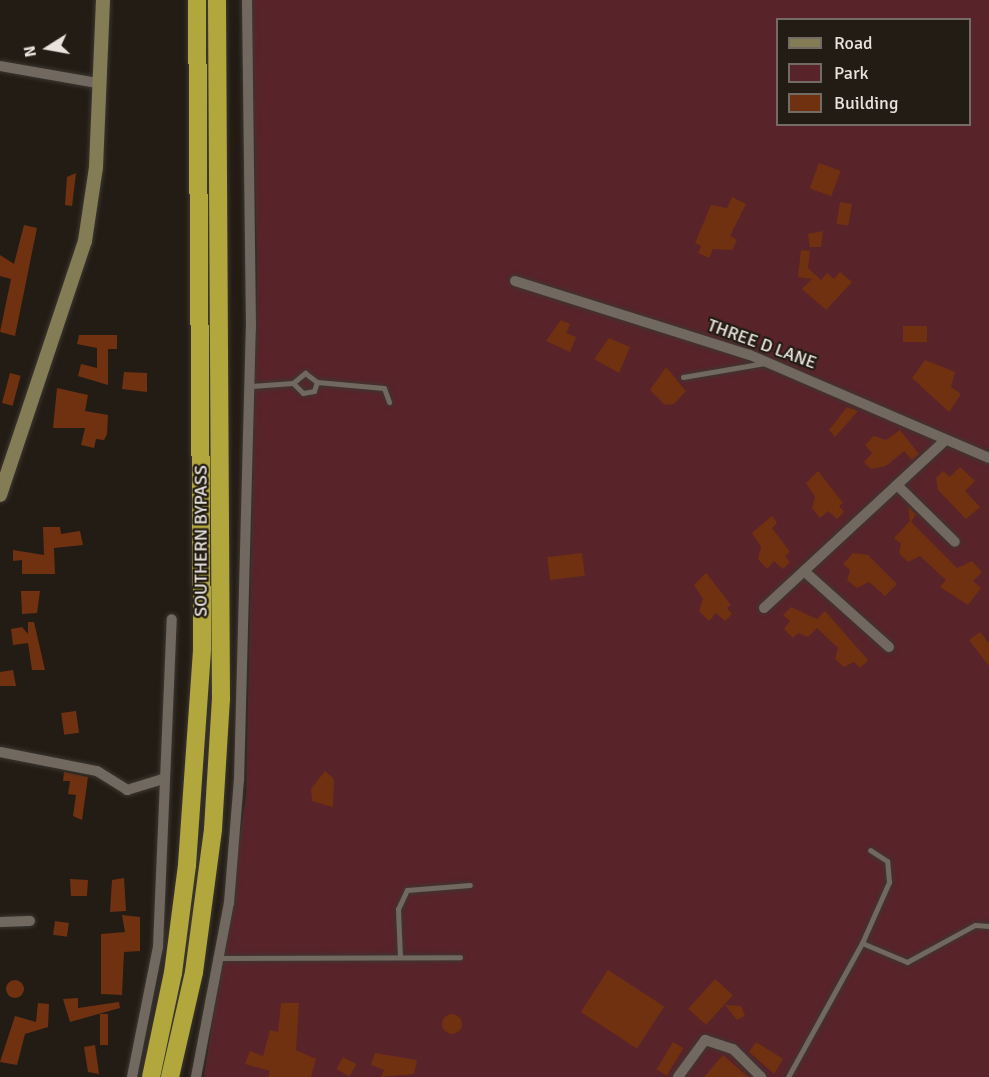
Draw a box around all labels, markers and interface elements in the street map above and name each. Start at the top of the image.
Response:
north arrow [18,18,78,78]
legend [776,18,971,126]
text: Road [834,32,873,54]
text: N [19,44,41,59]
text: Park [834,62,869,84]
text: Building [834,92,898,114]
street label: THREE D LANE [705,314,819,374]
street label: SOUTHERN BYPASS [190,465,212,617]

